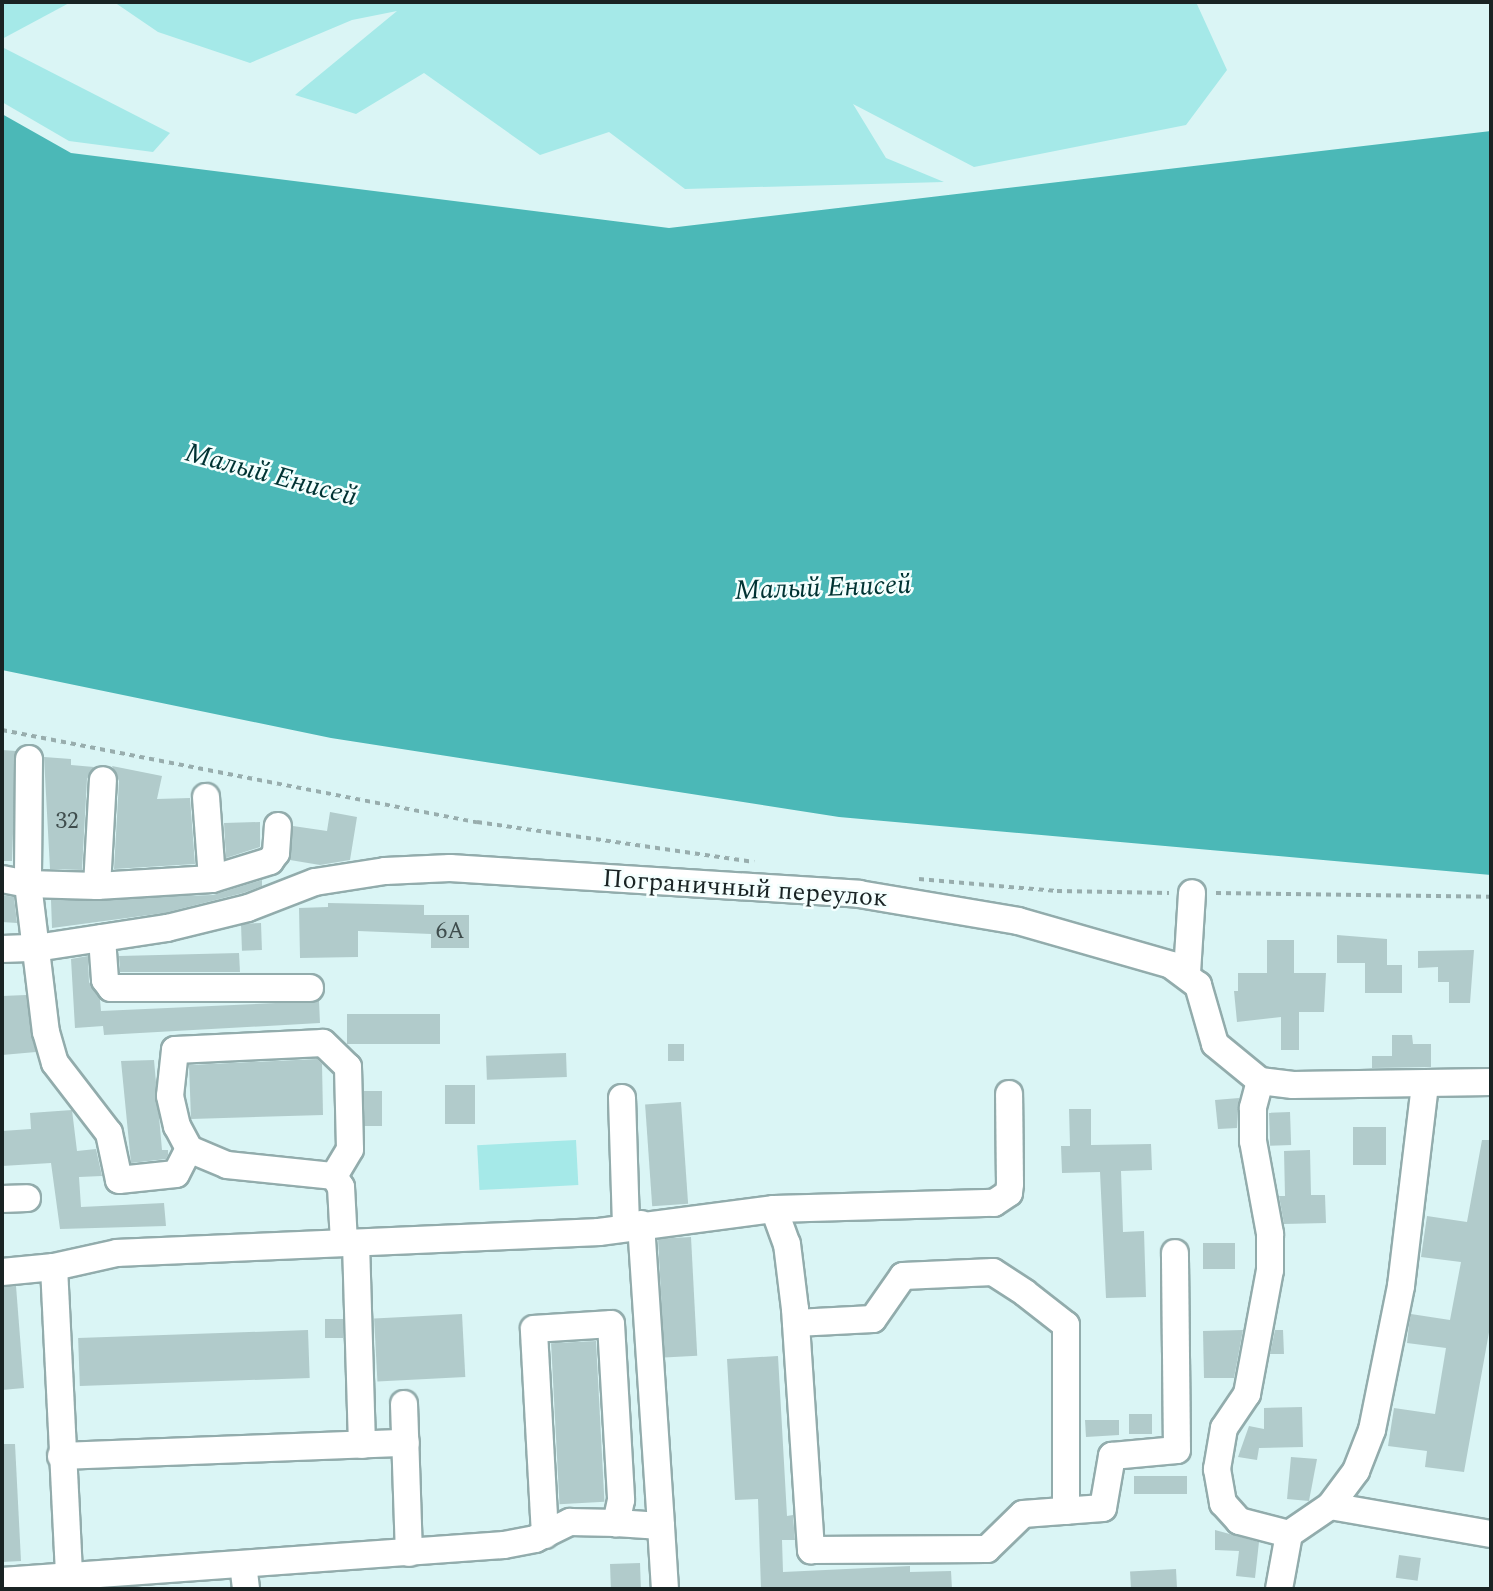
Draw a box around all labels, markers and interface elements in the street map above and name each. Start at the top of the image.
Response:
water label: Малый Енисей [181,436,361,514]
water label: Малый Енисей [734,568,912,608]
house number: 32 [56,808,78,836]
street label: Пограничный переулок [601,863,889,915]
house number: 6А [436,918,464,946]

